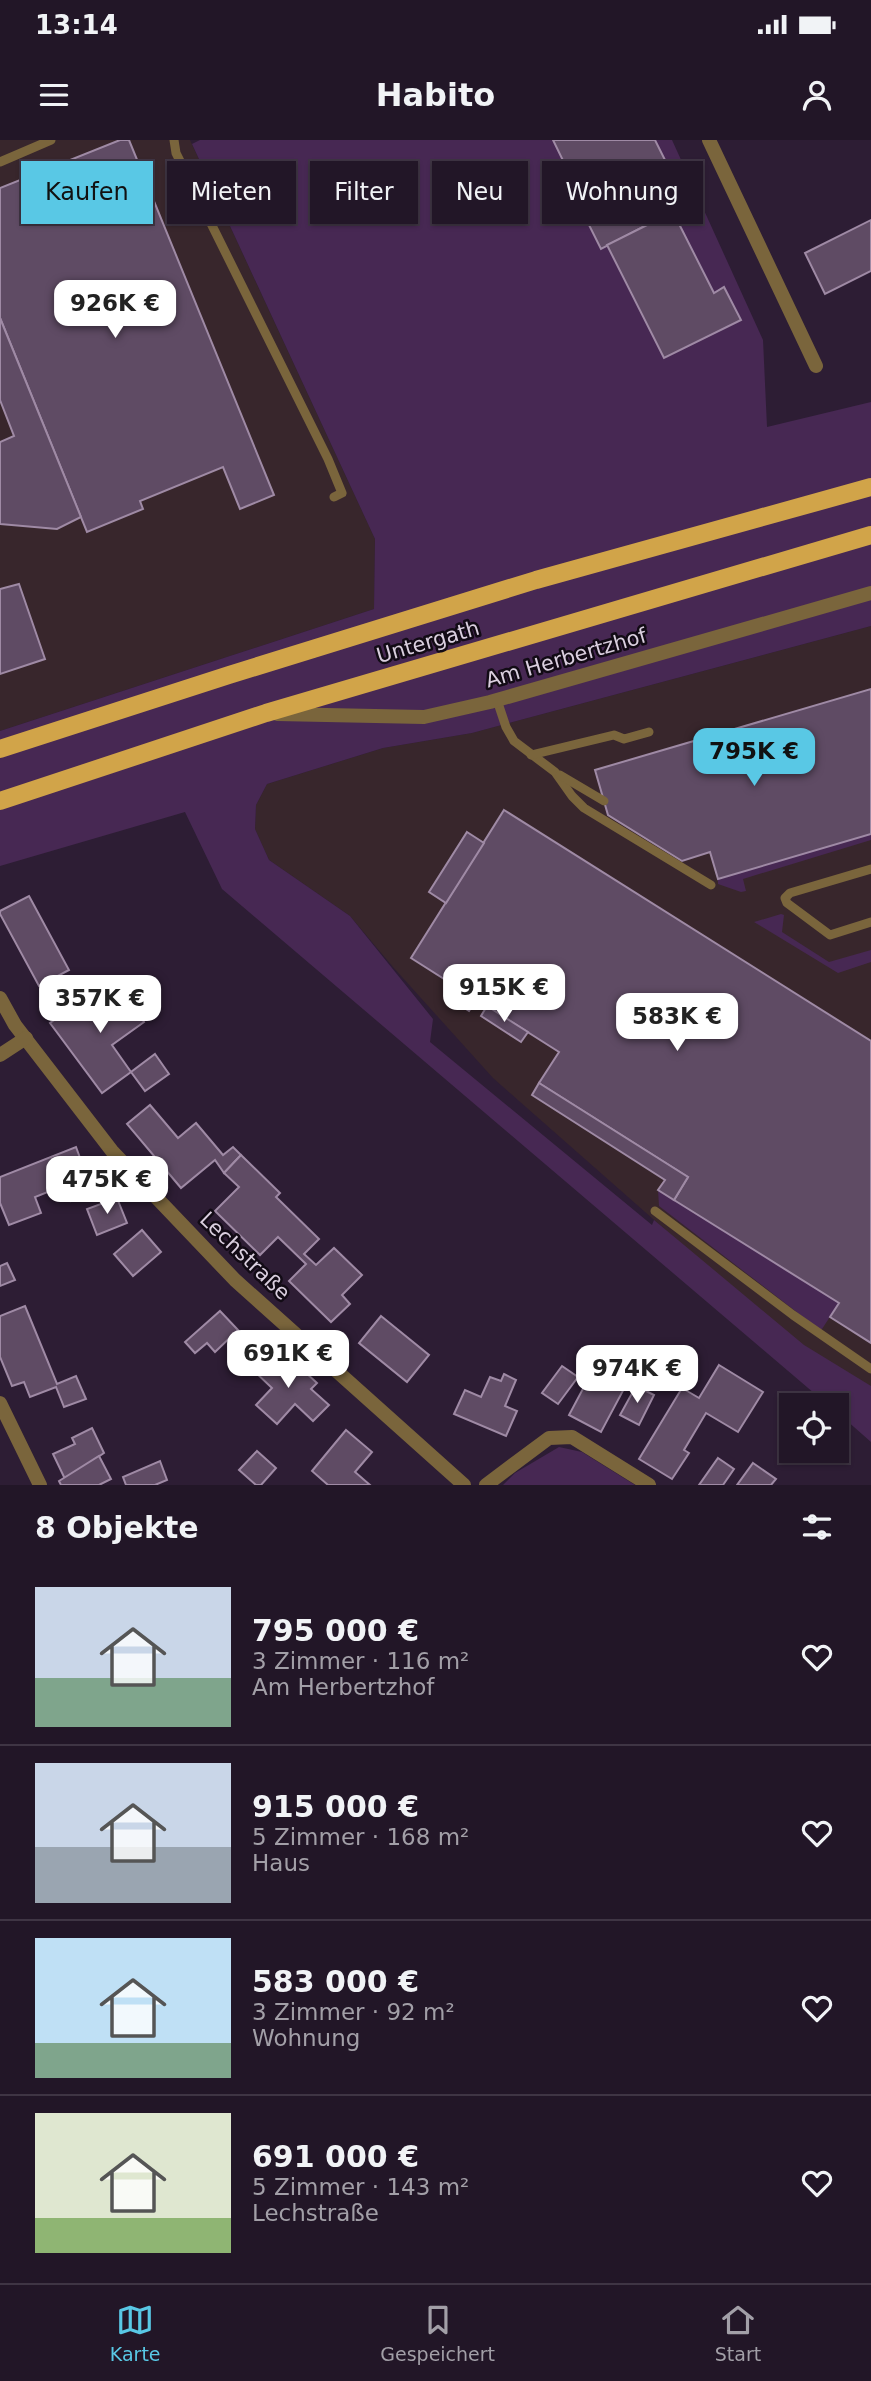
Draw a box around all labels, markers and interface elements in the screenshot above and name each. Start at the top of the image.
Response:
text: 13:14 [35,10,118,40]
icon: menu [35,76,73,114]
text: Habito [376,76,495,114]
icon: person [798,76,836,114]
chip: Kaufen [21,161,153,224]
chip: Mieten [167,161,296,224]
chip: Filter [310,161,418,224]
chip: Neu [432,161,528,224]
chip: Wohnung [542,161,703,224]
pin: 926K € [58,280,172,340]
text: 926K € [70,290,160,316]
street label: Untergath [374,616,482,668]
street label: Am Herbertzhof [483,623,650,692]
pin: 795K € [697,728,811,788]
text: 795K € [709,738,799,764]
pin: 915K € [447,964,561,1024]
text: 915K € [459,974,549,1000]
pin: 357K € [43,976,157,1035]
text: 357K € [55,985,145,1011]
pin: 583K € [620,993,734,1053]
text: 583K € [632,1003,722,1029]
pin: 475K € [50,1156,164,1216]
text: 475K € [62,1166,152,1192]
street label: Lechstraße [195,1207,295,1305]
pin: 691K € [231,1330,345,1390]
text: 691K € [243,1340,333,1366]
pin: 974K € [580,1346,694,1405]
text: 974K € [592,1355,682,1381]
map controls [779,1393,849,1463]
button: locate [779,1393,849,1463]
icon: filters [798,1508,836,1546]
text: 8 Objekte [35,1510,199,1545]
text: 795 000 € [252,1613,419,1648]
icon: home [91,1615,175,1699]
icon: heart [798,1638,836,1676]
text: 3 Zimmer · 116 m² [252,1648,469,1674]
text: Am Herbertzhof [252,1674,434,1700]
text: 915 000 € [252,1789,419,1824]
icon: home [91,1791,175,1875]
icon: heart [798,1814,836,1852]
text: 5 Zimmer · 168 m² [252,1824,469,1850]
text: Haus [252,1850,310,1876]
text: 583 000 € [252,1964,419,1999]
icon: home [91,1966,175,2050]
icon: heart [798,1989,836,2027]
text: 3 Zimmer · 92 m² [252,1999,455,2025]
text: Wohnung [252,2025,360,2051]
text: 691 000 € [252,2139,419,2174]
icon: home [91,2141,175,2225]
icon: heart [798,2164,836,2202]
text: 5 Zimmer · 143 m² [252,2174,469,2200]
text: Lechstraße [252,2200,379,2226]
tab: Karte [110,2301,161,2365]
tab: Gespeichert [380,2301,495,2365]
tab: Start [715,2301,761,2365]

